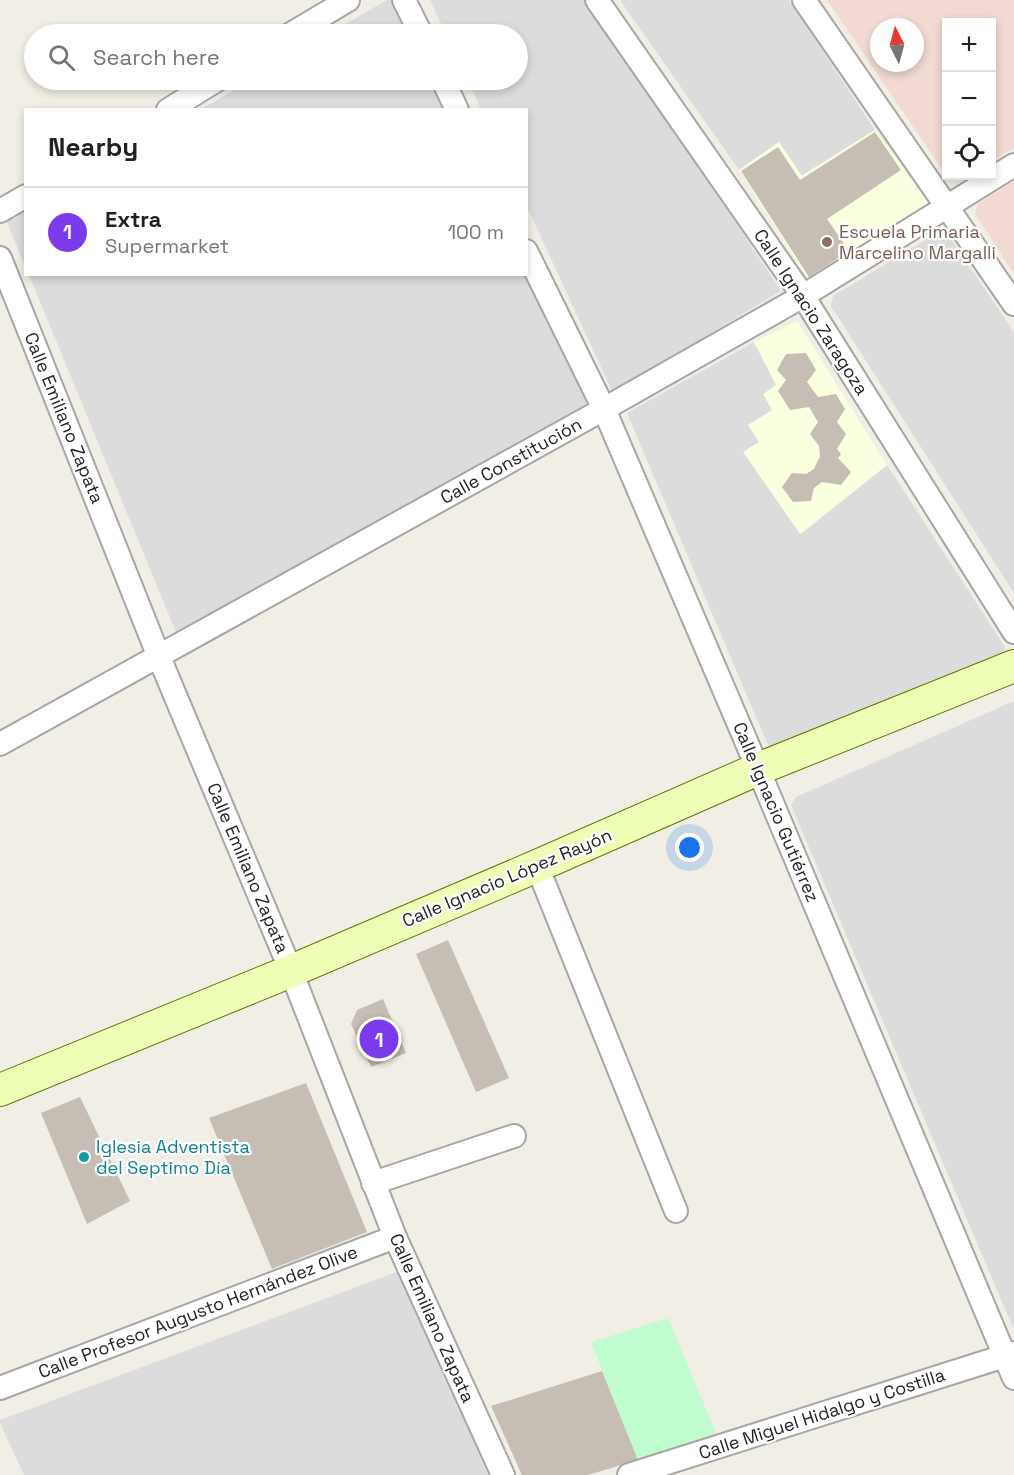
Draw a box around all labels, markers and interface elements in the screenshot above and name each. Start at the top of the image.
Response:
north arrow [870,18,924,72]
map controls [942,18,996,180]
button: + [942,18,996,72]
search box [24,24,528,90]
icon: search [45,41,78,74]
text: Search here [93,43,220,71]
button: − [942,72,996,126]
button: locate [942,126,996,180]
text: Nearby [48,130,138,164]
text: Extra [105,205,161,233]
text: 1 [63,219,72,245]
text: 100 m [448,219,504,245]
place label: Escuela Primaria Marcelino Margalli [839,220,996,264]
street label: Calle Ignacio Zaragoza [749,224,874,399]
text: Supermarket [105,233,229,259]
marker: Escuela Primaria Marcelino Margalli [820,235,834,249]
street label: Calle Emiliano Zapata [20,329,109,507]
street label: Calle Constitución [436,412,586,509]
street label: Calle Ignacio Gutiérrez [728,718,825,905]
street label: Calle Emiliano Zapata [202,779,295,956]
street label: Calle Ignacio López Rayón [399,823,615,932]
your location [675,833,704,862]
pin: 1 [360,1016,398,1062]
place label: Iglesia Adventista del Septimo Día [96,1135,250,1179]
marker: Iglesia Adventista del Septimo Día [77,1150,91,1164]
street label: Calle Emiliano Zapata [385,1230,480,1406]
street label: Calle Profesor Augusto Hernández Olive [35,1240,361,1383]
street label: Calle Miguel Hidalgo y Costilla [696,1363,948,1464]

